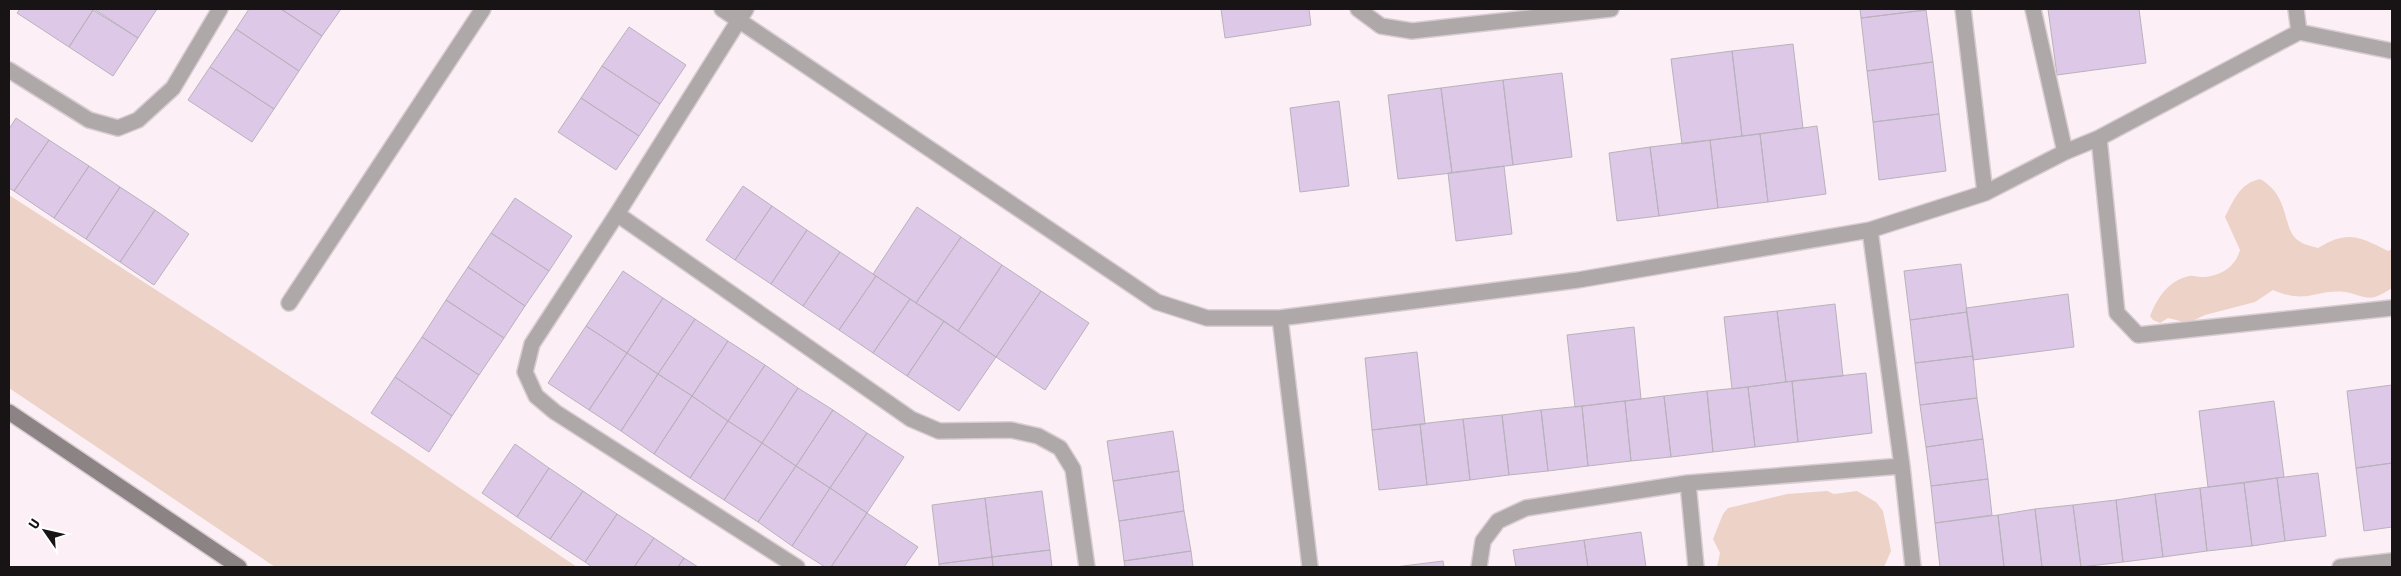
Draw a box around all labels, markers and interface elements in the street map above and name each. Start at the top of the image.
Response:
north arrow [20,506,70,556]
text: U [25,516,43,532]

